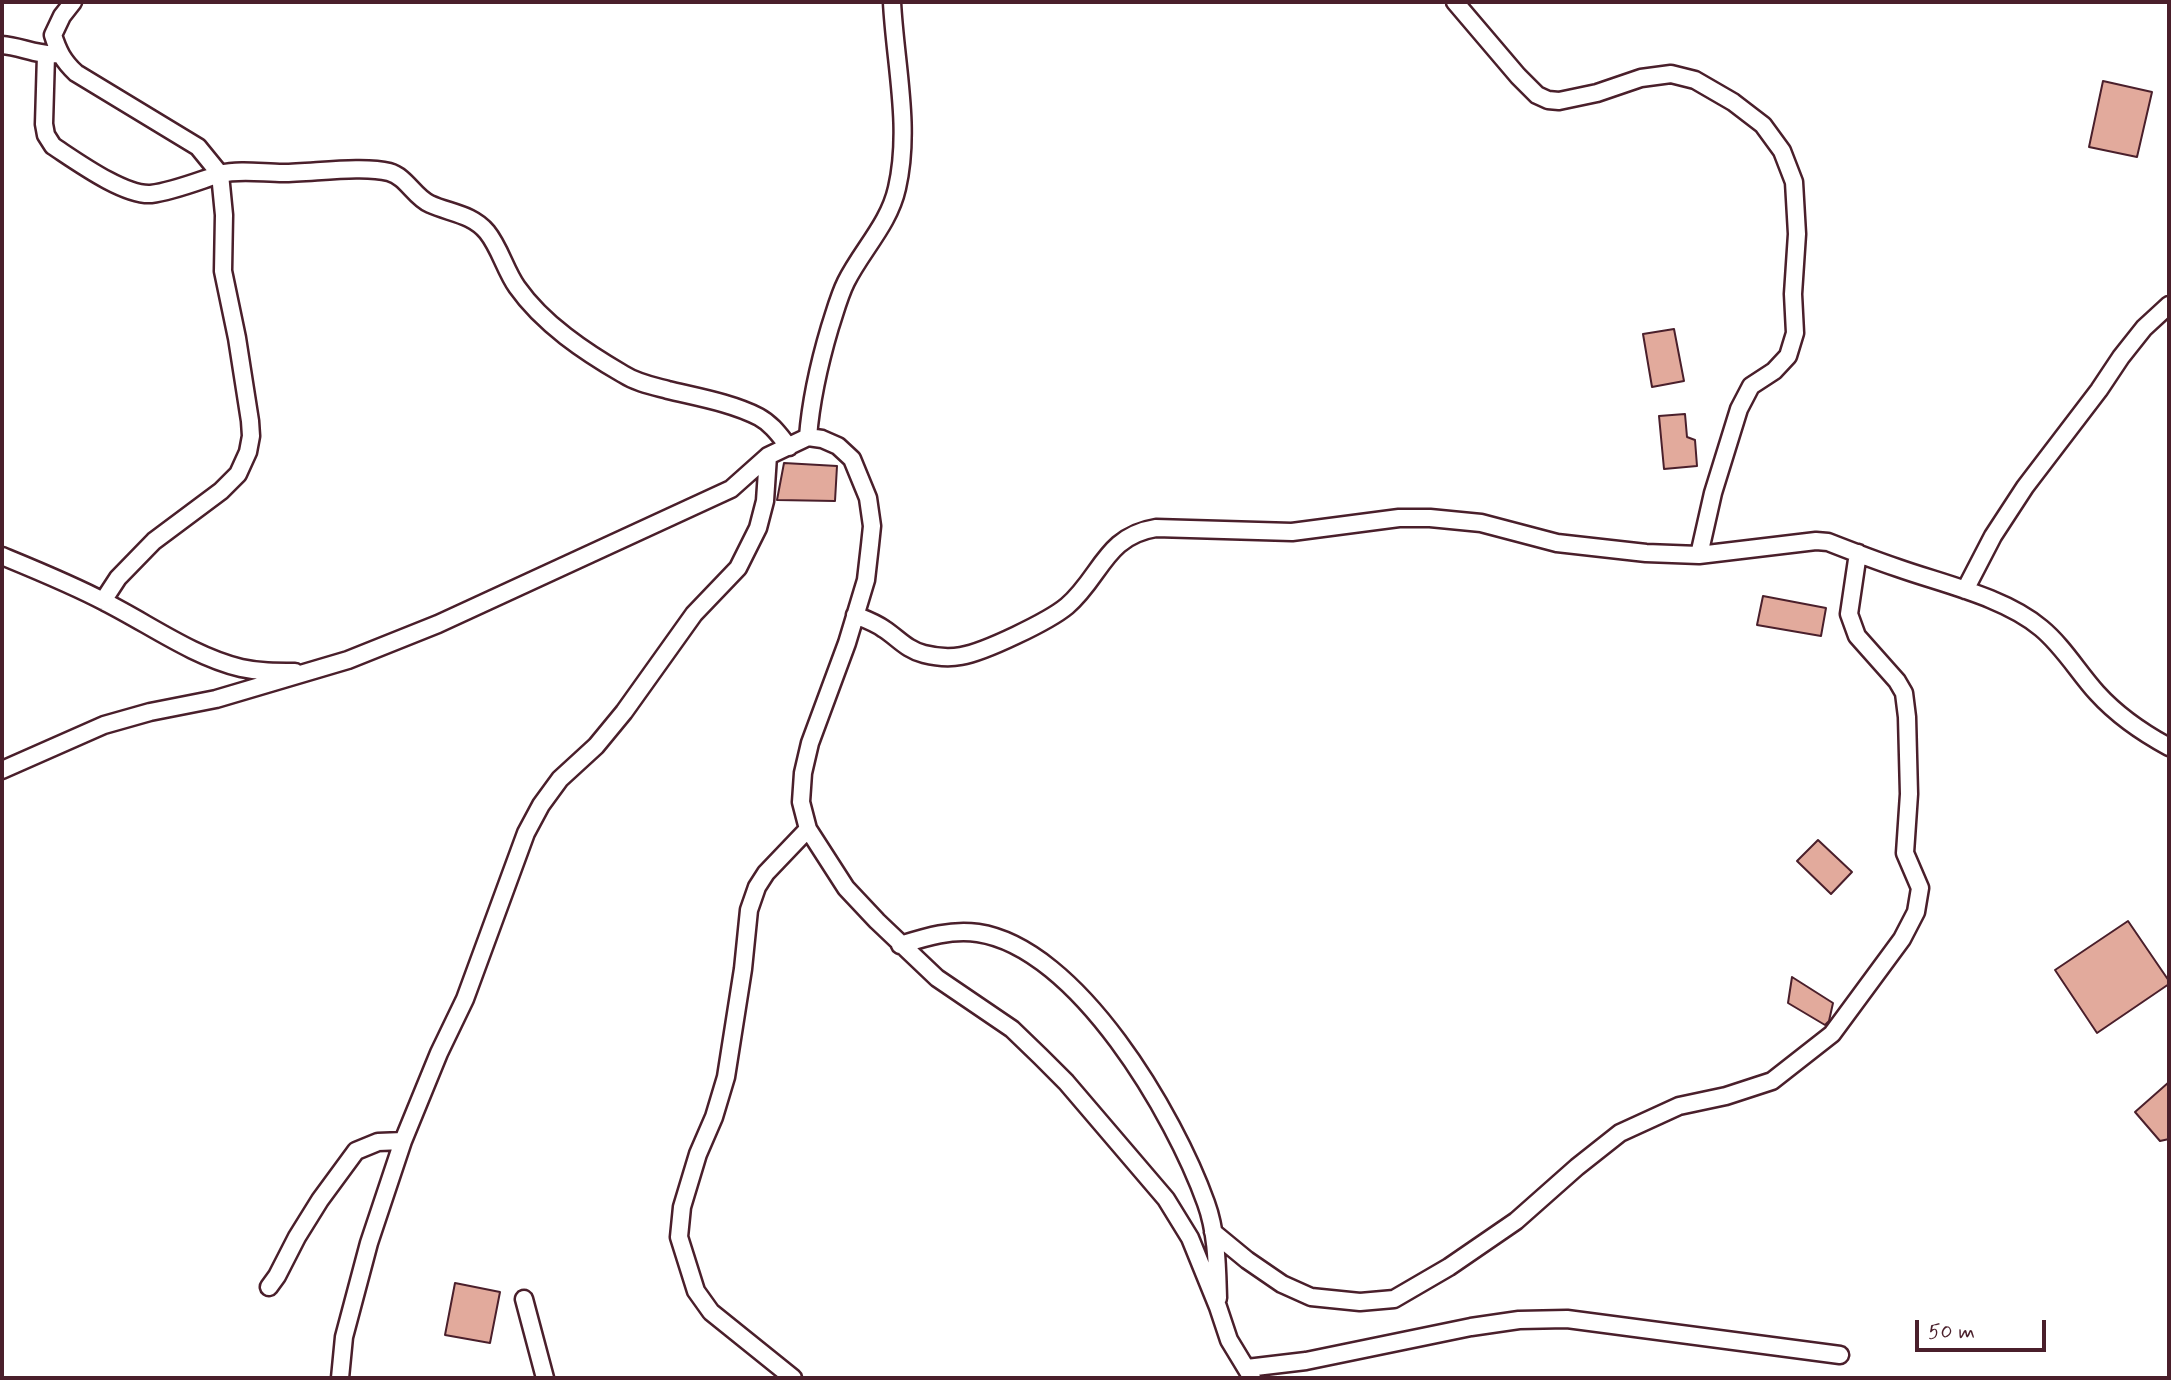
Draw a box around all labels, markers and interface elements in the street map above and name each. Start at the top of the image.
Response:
scale bar [1919,1306,2050,1350]
text: 50 m [1928,1318,1975,1346]

